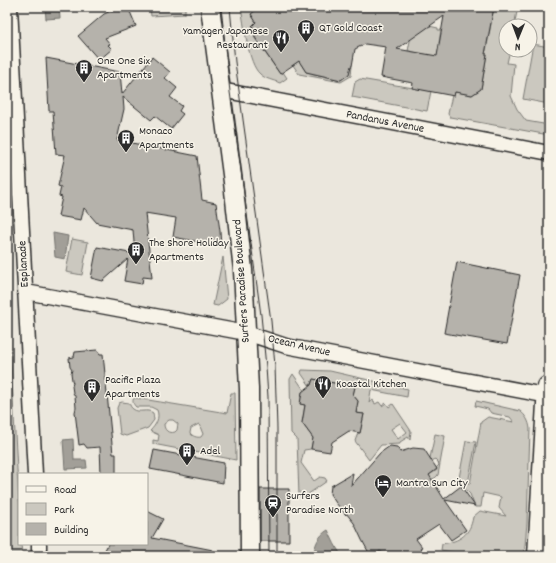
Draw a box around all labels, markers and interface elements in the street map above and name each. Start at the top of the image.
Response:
building icon: QT Gold Coast [296,18,316,43]
north arrow [498,18,538,58]
place label: QT Gold Coast [319,20,383,37]
place label: Yamagen Japanese Restaurant [183,23,269,54]
restaurant icon: Yamagen Japanese Restaurant [271,28,291,53]
text: N [514,38,521,54]
place label: One One Six Apartments [97,53,152,84]
building icon: One One Six Apartments [74,58,94,83]
street label: Pandanus Avenue [344,106,426,138]
place label: Monaco Apartments [139,123,194,154]
building icon: Monaco Apartments [116,128,136,153]
street label: Surfers Paradise Boulevard [229,219,255,343]
place label: The Shore Holiday Apartments [149,235,230,266]
street label: Esplanade [14,240,34,288]
building icon: The Shore Holiday Apartments [126,240,146,265]
street label: Ocean Avenue [266,331,332,361]
place label: Pacific Plaza Apartments [105,372,161,403]
restaurant icon: Koastal Kitchen [313,374,333,399]
place label: Koastal Kitchen [336,376,407,393]
building icon: Pacific Plaza Apartments [82,377,102,402]
building icon: Adel [177,441,197,466]
place label: Adel [200,443,220,460]
legend [18,473,148,545]
hotel icon: Mantra Sun City [373,473,393,498]
place label: Mantra Sun City [396,475,469,492]
text: Road [54,482,76,499]
place label: Surfers Paradise North [286,488,354,519]
station icon: Surfers Paradise North [263,493,283,518]
text: Park [54,502,75,519]
text: Building [54,522,89,539]

